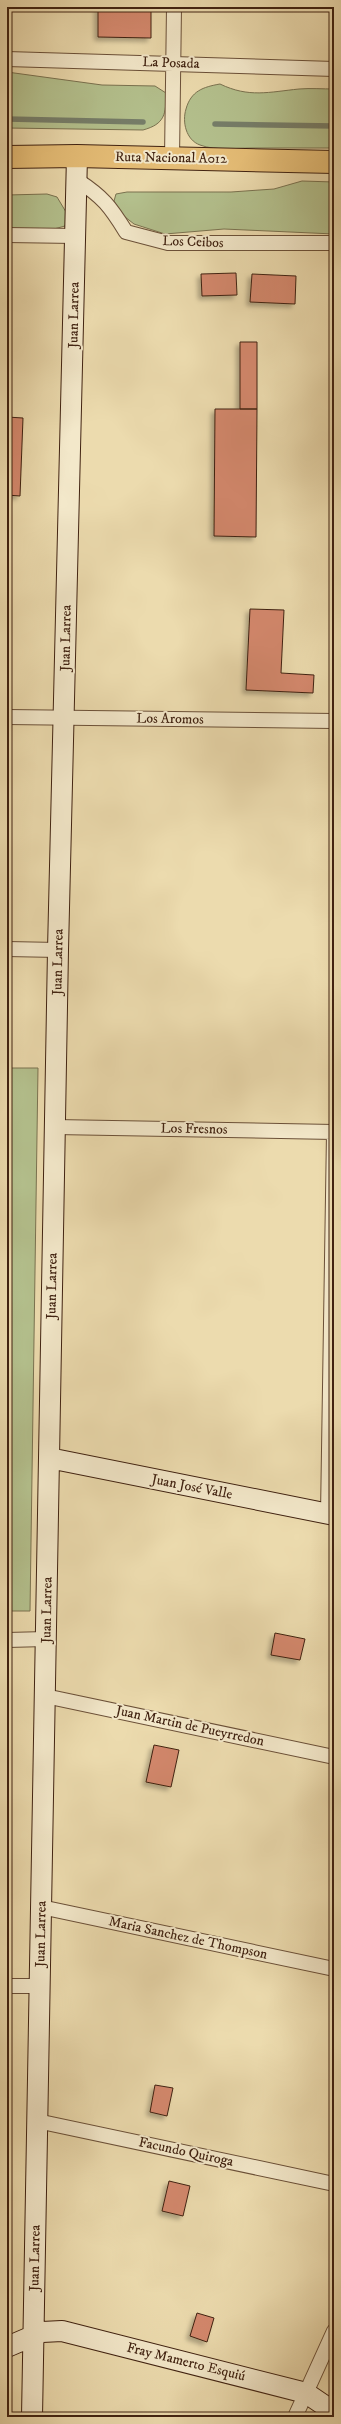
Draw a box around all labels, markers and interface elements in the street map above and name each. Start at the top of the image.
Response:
street label: La Posada [142,53,200,73]
street label: Ruta Nacional A012 [115,148,227,168]
street label: Los Ceibos [162,232,224,252]
street label: Juan Larrea [64,282,84,350]
street label: Juan Larrea [56,605,76,673]
street label: Los Aromos [136,709,204,729]
street label: Juan Larrea [48,929,68,997]
street label: Los Fresnos [160,1119,228,1139]
street label: Juan Larrea [42,1253,62,1321]
street label: Juan José Valle [148,1470,234,1504]
street label: Juan Larrea [37,1577,57,1645]
street label: Juan Martin de Pueyrredon [112,1701,266,1751]
street label: Juan Larrea [31,1901,51,1969]
street label: Maria Sanchez de Thompson [107,1912,270,1964]
street label: Facundo Quiroga [137,2133,235,2171]
street label: Juan Larrea [25,2225,45,2293]
street label: Fray Mamerto Esquiú [125,2339,247,2386]

